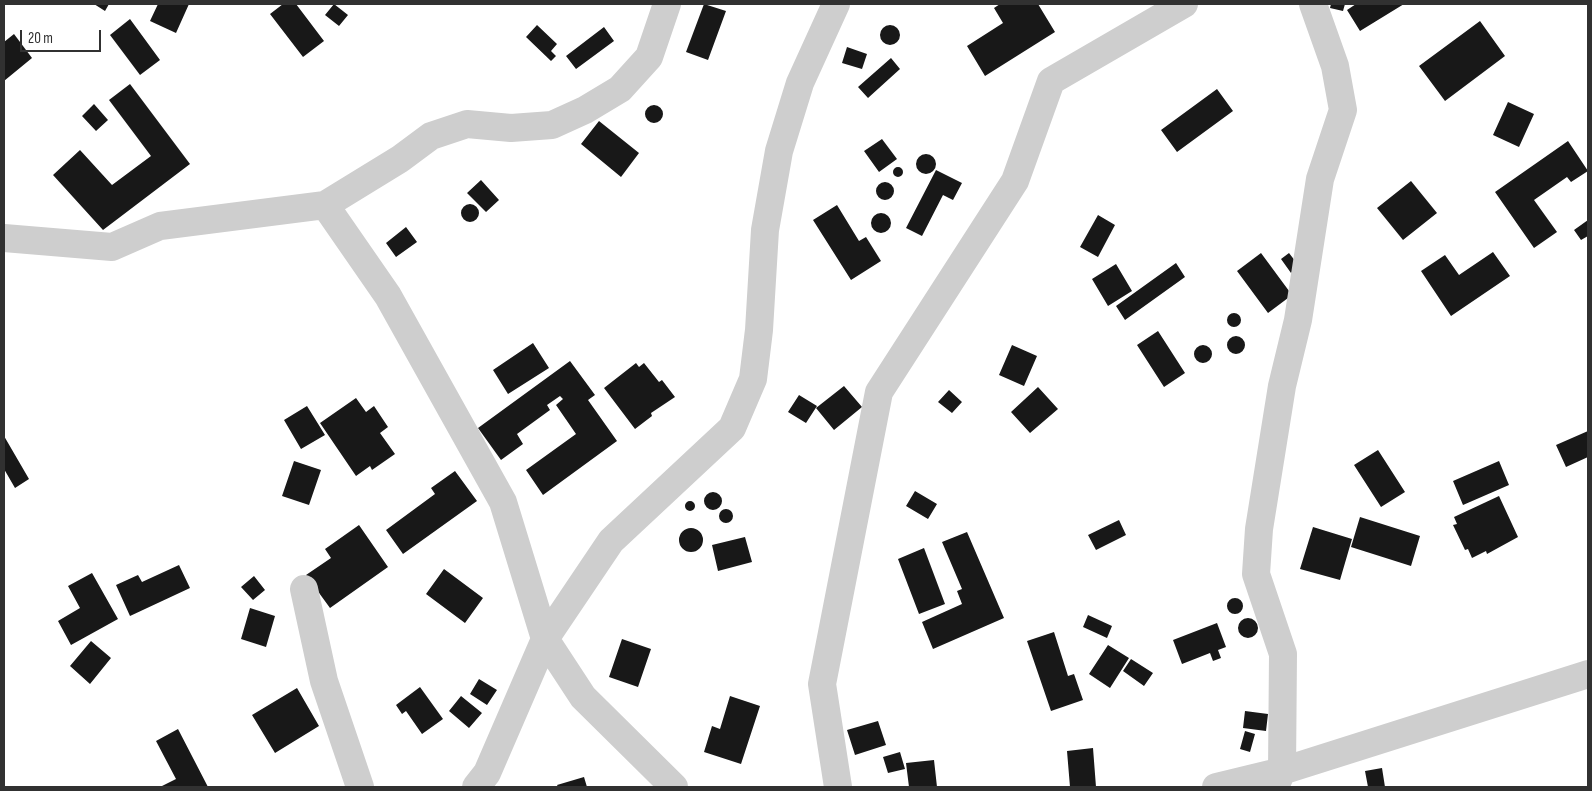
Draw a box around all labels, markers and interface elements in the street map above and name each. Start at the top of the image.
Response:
scale bar [22,20,104,52]
text: 20 m [28,29,53,48]

